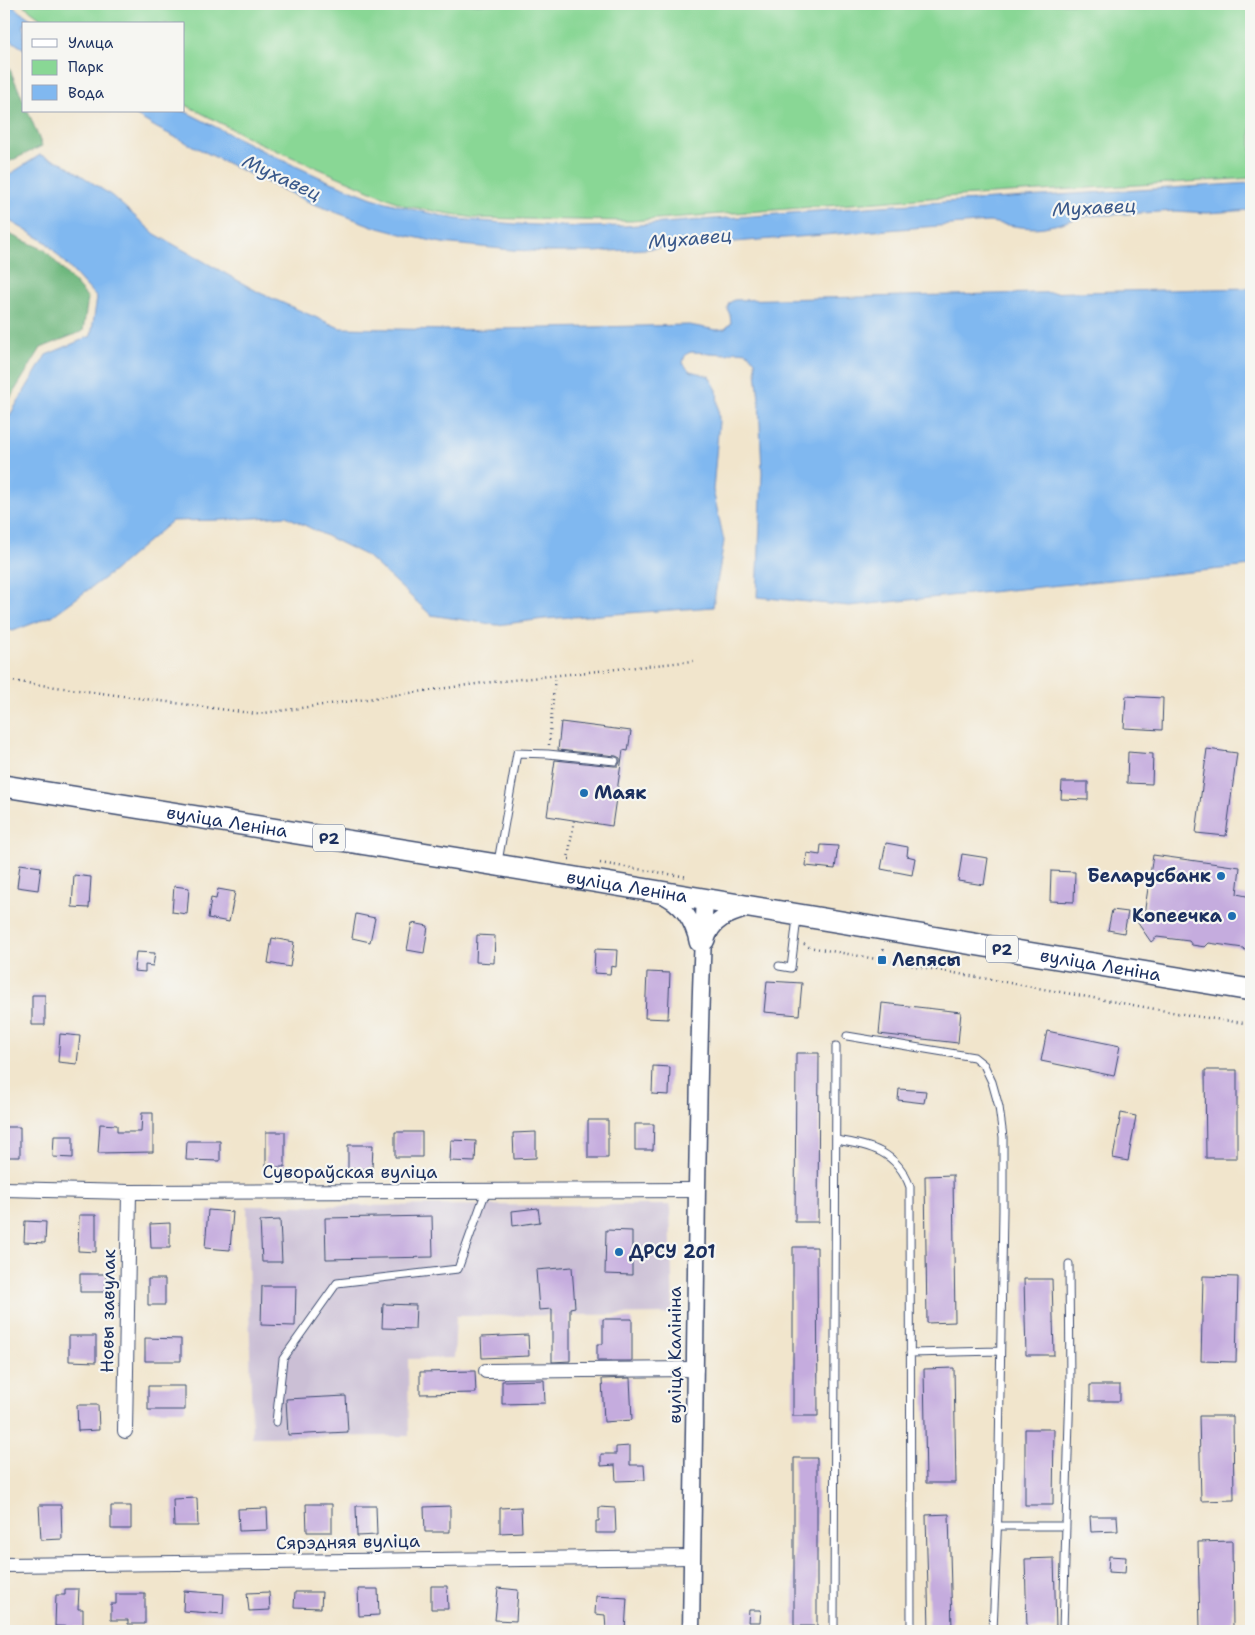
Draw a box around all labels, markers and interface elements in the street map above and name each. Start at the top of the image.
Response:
legend [22,22,185,112]
text: Улица [68,33,114,53]
text: Парк [68,57,104,77]
text: Вода [68,83,105,103]
water label: Мухавец [239,148,325,206]
water label: Мухавец [1052,193,1137,222]
water label: Мухавец [647,222,733,255]
place label: Маяк [594,781,647,805]
marker: Маяк [578,787,590,799]
street label: вуліца Леніна [165,800,289,843]
road number: Р2 [313,824,345,851]
place label: Беларусбанк [1087,864,1211,888]
street label: вуліца Леніна [565,865,689,908]
marker: Беларусбанк [1215,870,1227,882]
place label: Копеечка [1132,904,1223,928]
marker: Копеечка [1226,910,1238,922]
road number: Р2 [986,936,1018,962]
street label: вуліца Леніна [1038,943,1163,987]
place label: Лепясы [892,948,961,972]
marker: Лепясы [876,954,888,966]
street label: Сувораўская вуліца [263,1160,437,1184]
place label: ДРСУ 201 [629,1240,716,1264]
marker: ДРСУ 201 [613,1246,625,1258]
street label: Новы завулак [95,1248,121,1373]
street label: вуліца Калініна [663,1286,687,1424]
street label: Сярэдняя вуліца [276,1529,420,1555]

